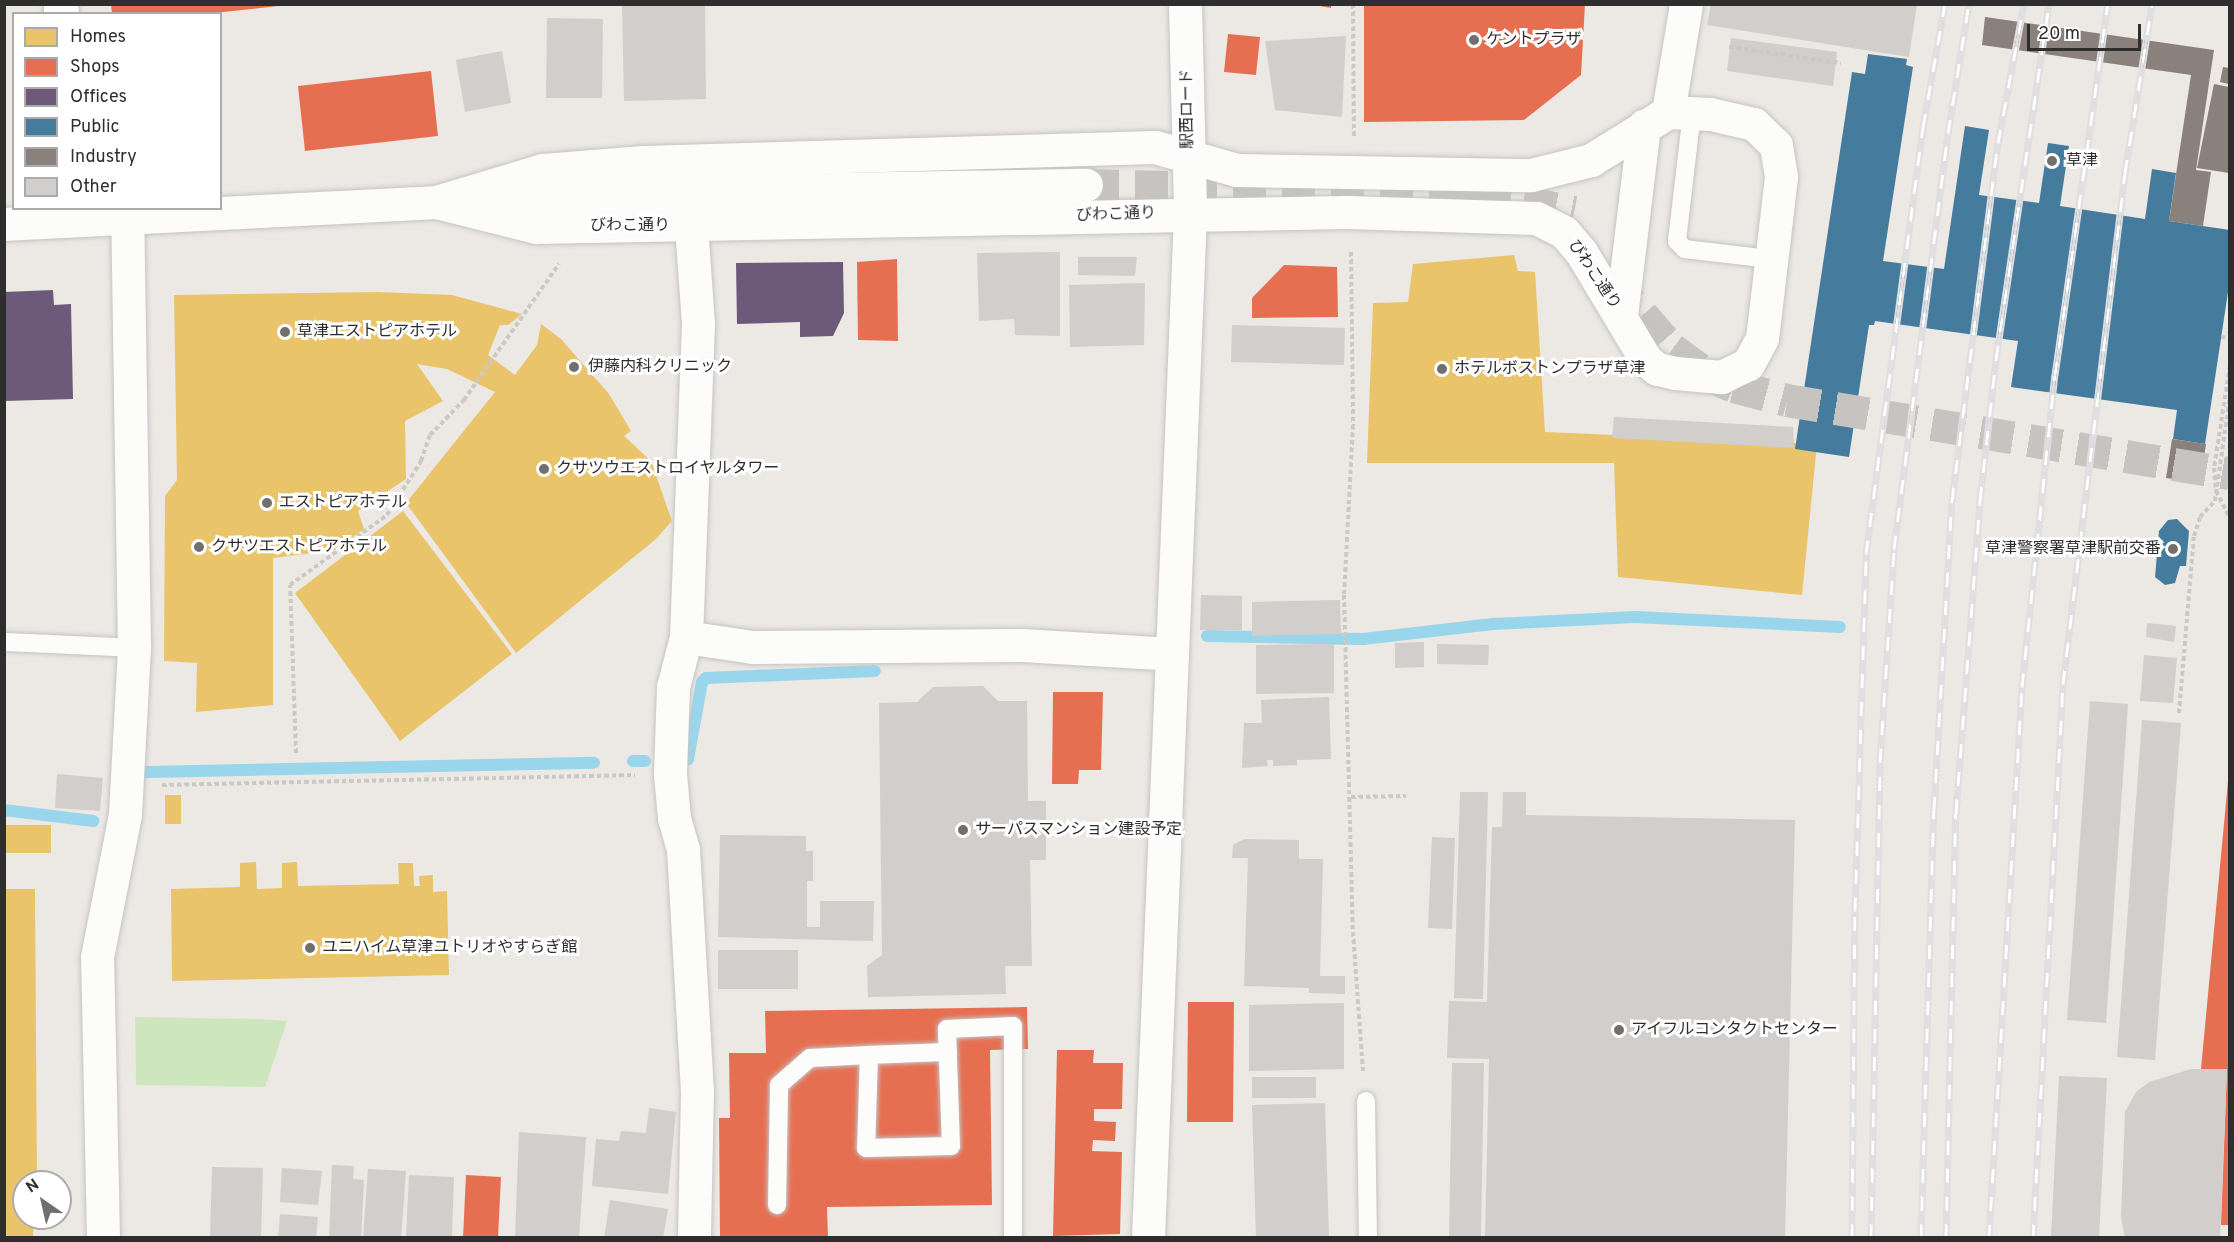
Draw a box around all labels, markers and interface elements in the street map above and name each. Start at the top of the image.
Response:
legend [12,12,222,210]
scale bar [2030,12,2144,50]
text: 20 m [2038,23,2080,46]
text: Homes [70,26,126,49]
place label: ケントプラザ [1486,30,1582,50]
marker: ケントプラザ [1467,33,1481,47]
text: Shops [70,56,120,79]
street label: 駅西ロード [1178,69,1198,149]
text: Offices [70,86,127,109]
text: Public [70,116,120,139]
text: Industry [70,146,137,169]
place label: 草津 [2066,151,2098,171]
marker: 草津 [2043,152,2061,170]
text: Other [70,176,117,199]
street label: びわこ通り [1076,204,1156,226]
street label: びわこ通り [590,216,670,236]
street label: びわこ通り [1564,236,1624,314]
place label: 草津エストピアホテル [297,322,457,342]
marker: 草津エストピアホテル [278,325,292,339]
place label: 伊藤内科クリニック [588,357,732,377]
marker: 伊藤内科クリニック [565,358,583,376]
place label: ホテルボストンプラザ草津 [1454,359,1646,379]
marker: ホテルボストンプラザ草津 [1435,362,1449,376]
place label: クサツウエストロイヤルタワー [556,459,780,479]
marker: クサツウエストロイヤルタワー [537,462,551,476]
place label: エストピアホテル [279,493,407,513]
marker: エストピアホテル [260,496,274,510]
place label: クサツエストピアホテル [211,537,387,557]
place label: 草津警察署草津駅前交番 [1985,539,2161,559]
marker: クサツエストピアホテル [192,540,206,554]
marker: 草津警察署草津駅前交番 [2166,542,2180,556]
place label: サーパスマンション建設予定 [975,820,1183,840]
marker: サーパスマンション建設予定 [956,823,970,837]
place label: ユニハイム草津ユトリオやすらぎ館 [322,938,578,958]
marker: ユニハイム草津ユトリオやすらぎ館 [303,941,317,955]
place label: アイフルコンタクトセンター [1631,1020,1839,1040]
marker: アイフルコンタクトセンター [1612,1023,1626,1037]
north arrow [12,1170,72,1230]
text: N [23,1175,43,1198]

